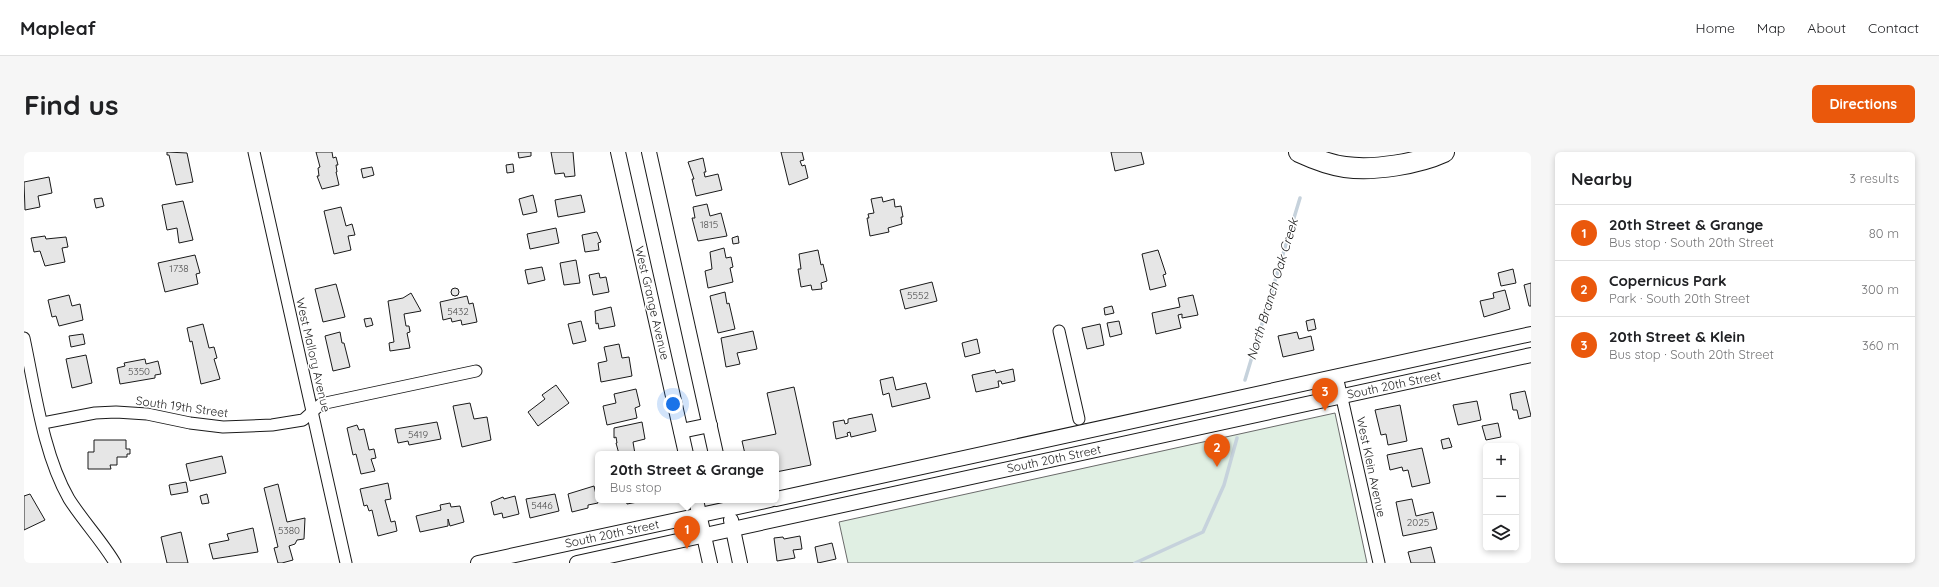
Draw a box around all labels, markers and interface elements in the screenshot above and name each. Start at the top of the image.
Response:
text: Mapleaf [20,16,96,40]
text: Home [1696,19,1735,37]
text: Map [1757,19,1785,37]
text: About [1807,19,1846,37]
text: Contact [1868,19,1919,37]
button: Directions [1812,85,1915,123]
text: Find us [24,87,118,122]
text: Nearby [1571,168,1632,189]
text: 3 results [1849,170,1899,186]
water label: North Branch Oak Creek [1243,215,1301,362]
text: 20th Street & Grange [1609,215,1763,234]
house number: 1815 [700,218,718,231]
text: 1 [1581,225,1587,241]
text: 80 m [1869,225,1899,241]
text: Bus stop · South 20th Street [1609,234,1774,250]
street label: West Grange Avenue [632,244,673,362]
house number: 1738 [169,262,189,275]
text: Copernicus Park [1609,271,1727,290]
text: 2 [1580,281,1588,297]
text: 300 m [1861,281,1899,297]
house number: 5552 [907,289,929,302]
text: Park · South 20th Street [1609,290,1750,306]
street label: West Mallory Avenue [293,296,334,414]
house number: 5432 [447,305,469,318]
text: 20th Street & Klein [1609,327,1745,346]
text: 3 [1581,337,1587,353]
text: 360 m [1862,337,1899,353]
text: Bus stop · South 20th Street [1609,346,1774,362]
house number: 5350 [128,365,150,378]
street label: South 20th Street [1346,367,1442,402]
pin: 3 [1312,378,1338,411]
street label: South 19th Street [135,393,229,420]
your location [663,394,683,414]
street label: West Klein Avenue [1353,415,1390,519]
house number: 5419 [408,428,428,441]
pin: 2 [1204,434,1230,467]
street label: South 20th Street [1006,441,1102,476]
map controls [1483,443,1519,551]
button: + [1483,443,1519,479]
popup [595,451,779,503]
text: 20th Street & Grange [610,460,764,479]
text: Bus stop [610,479,662,495]
button: − [1483,479,1519,515]
house number: 5446 [531,499,553,512]
button: layers [1483,515,1519,551]
street label: South 20th Street [564,516,660,551]
pin: 1 [674,516,700,549]
house number: 2025 [1407,516,1429,529]
house number: 5380 [278,524,300,537]

